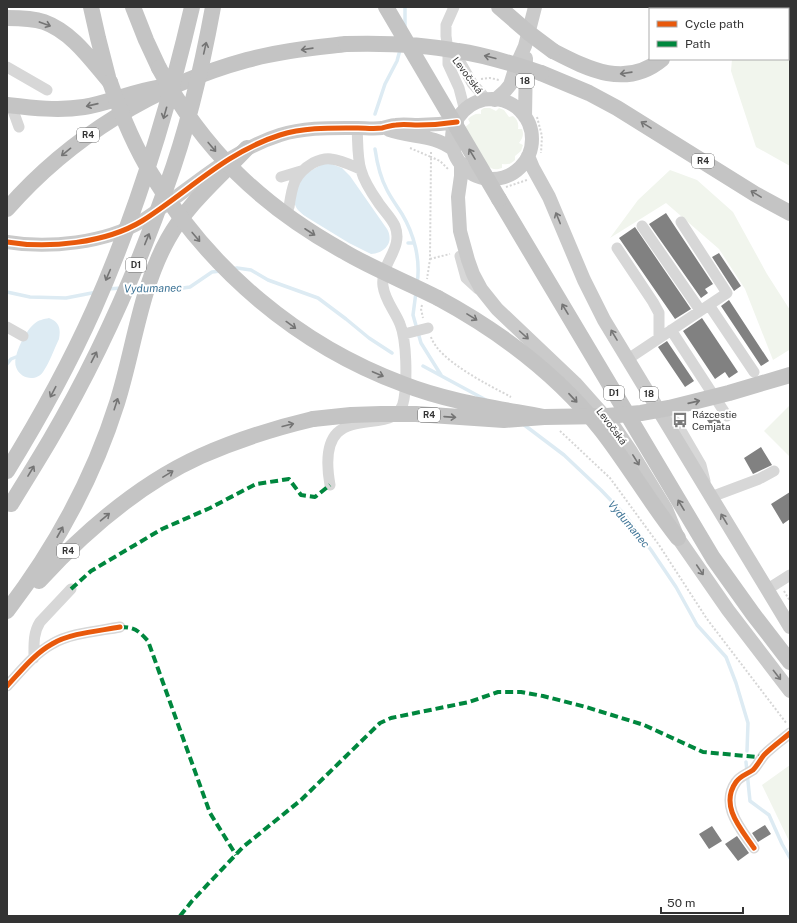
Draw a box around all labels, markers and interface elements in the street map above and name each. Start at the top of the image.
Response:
legend [649,8,789,60]
text: Cycle path [685,17,744,31]
one-way arrow [39,20,51,28]
text: Path [685,37,711,51]
one-way arrow [201,41,209,54]
one-way arrow [301,45,314,53]
one-way arrow [484,53,497,61]
street label: Levočská [450,54,486,96]
one-way arrow [620,69,633,77]
road number: 18 [516,74,534,88]
one-way arrow [85,102,98,110]
one-way arrow [161,106,168,119]
one-way arrow [641,121,652,129]
road number: R4 [77,128,99,142]
one-way arrow [207,141,216,152]
one-way arrow [61,148,72,156]
one-way arrow [468,148,476,160]
road number: R4 [692,154,714,168]
one-way arrow [750,190,762,198]
one-way arrow [553,213,561,225]
one-way arrow [304,227,315,236]
one-way arrow [192,232,201,242]
one-way arrow [143,233,151,245]
road number: D1 [126,258,146,272]
one-way arrow [104,268,111,280]
water label: Vydumanec [124,281,182,295]
one-way arrow [560,303,568,315]
one-way arrow [466,314,478,322]
one-way arrow [286,321,297,329]
one-way arrow [609,329,617,341]
one-way arrow [519,330,529,340]
one-way arrow [90,352,98,364]
one-way arrow [371,371,383,378]
one-way arrow [48,386,56,398]
road number: D1 [604,386,624,400]
road number: 18 [640,387,658,401]
one-way arrow [568,393,578,403]
one-way arrow [113,398,120,411]
one-way arrow [687,398,700,406]
street label: Levočská [594,405,630,447]
road number: R4 [418,408,440,422]
place label: Rázcestie Cemjata [692,408,737,432]
bus stop icon: Rázcestie Cemjata [671,411,689,429]
one-way arrow [443,413,456,420]
one-way arrow [281,421,294,429]
one-way arrow [633,454,641,466]
one-way arrow [27,466,35,477]
one-way arrow [162,470,174,478]
water label: Vydumanec [606,498,652,550]
one-way arrow [676,499,684,511]
one-way arrow [100,513,111,522]
one-way arrow [720,514,728,525]
one-way arrow [57,526,65,538]
road number: R4 [57,544,79,558]
one-way arrow [696,565,704,576]
one-way arrow [773,669,782,680]
scale bar [661,889,743,915]
text: 50 m [667,896,695,910]

